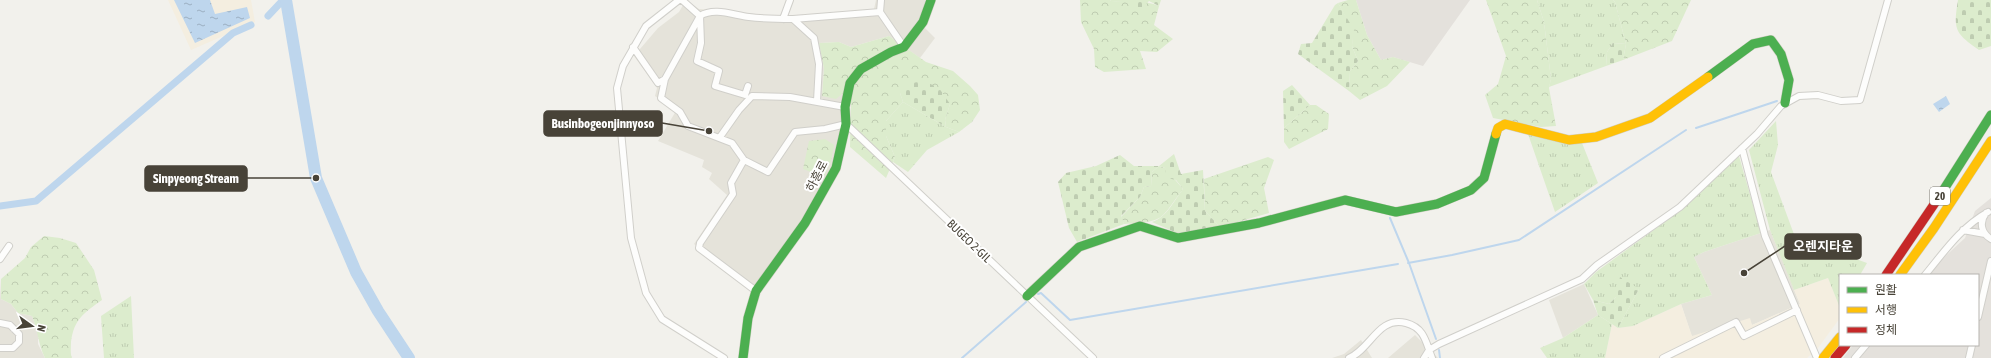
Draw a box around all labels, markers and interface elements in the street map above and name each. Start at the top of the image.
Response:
callout: Businbogeonjinnyoso [544,111,662,136]
text: Businbogeonjinnyoso [552,116,654,131]
street label: 하흥로 [803,158,831,194]
callout: Sinpyeong Stream [145,166,247,191]
text: Sinpyeong Stream [153,171,239,186]
road number: 20 [1930,187,1950,205]
street label: BUGEO 2-GIL [944,217,994,266]
callout: 오렌지타운 [1785,234,1861,259]
text: 오렌지타운 [1793,239,1853,254]
legend [1839,274,1979,346]
text: 원활 [1875,283,1897,297]
text: 서행 [1875,303,1897,317]
north arrow [12,306,52,346]
text: 정체 [1875,323,1897,337]
text: N [35,324,48,333]

